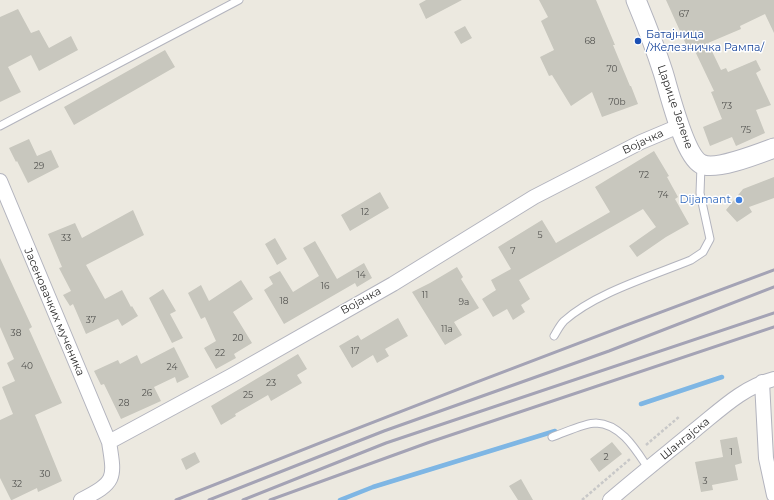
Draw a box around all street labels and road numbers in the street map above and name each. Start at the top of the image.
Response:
street label: Царице Јелене [654,63,696,151]
street label: Војачка [620,127,666,157]
street label: Јасеновачких мученика [21,246,87,378]
street label: Војачка [339,285,383,317]
street label: Шангајска [658,415,712,463]

